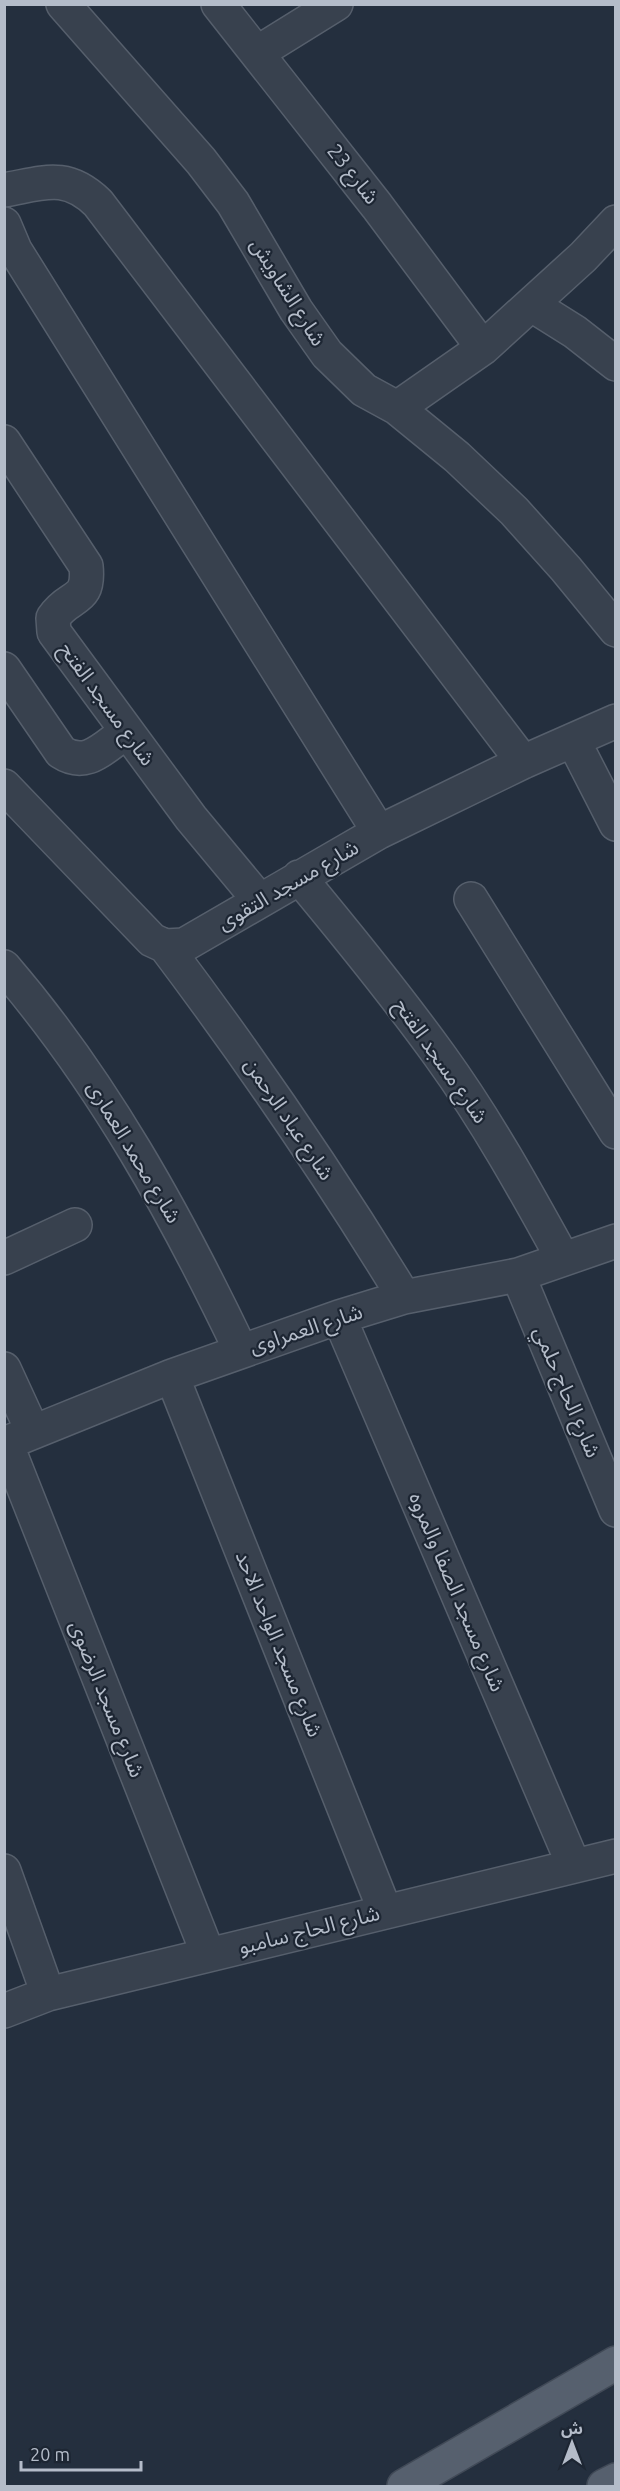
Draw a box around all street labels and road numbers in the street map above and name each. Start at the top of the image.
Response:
street label: شارع 23 [320,139,385,211]
street label: شارع الشاويش [243,233,331,352]
street label: شارع مسجد الفتح [52,637,161,772]
street label: شارع مسجد التقوى [213,834,364,938]
street label: شارع مسجد الفتح [387,994,494,1130]
street label: شارع عباد الرحمن [237,1053,340,1186]
street label: شارع محمد العمارى [80,1076,187,1229]
street label: شارع العمراوى [246,1298,366,1361]
street label: شارع الحاج حلمي [525,1322,606,1463]
street label: شارع مسجد الصفا والمروه [401,1488,511,1696]
street label: شارع مسجد الواحد الاحد [228,1547,328,1742]
street label: شارع مسجد الرضوى [62,1617,150,1782]
street label: شارع الحاج سامبو [236,1900,383,1962]

